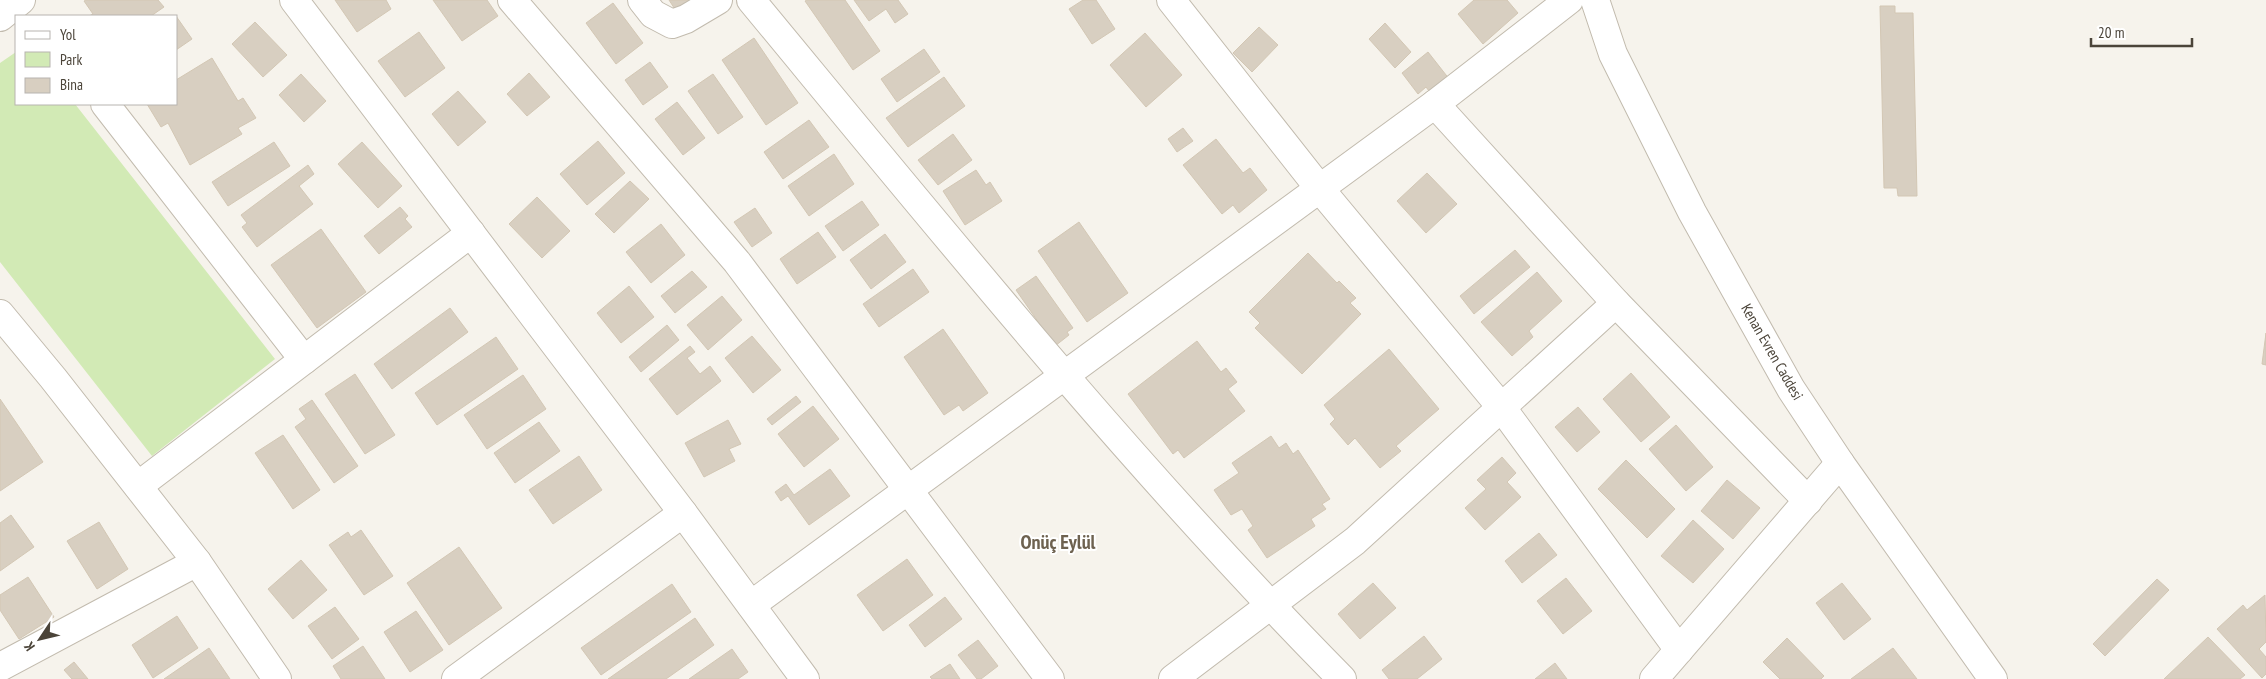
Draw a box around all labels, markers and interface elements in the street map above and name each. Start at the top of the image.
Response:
legend [15,15,178,105]
scale bar [2091,15,2192,47]
text: 20 m [2098,23,2124,42]
text: Yol [60,25,76,44]
text: Park [60,50,82,69]
text: Bina [60,75,83,94]
street label: Kenan Evren Caddesi [1737,300,1808,403]
district label: Onüç Eylül [1021,529,1096,555]
north arrow [15,614,65,664]
text: K [19,638,39,655]

